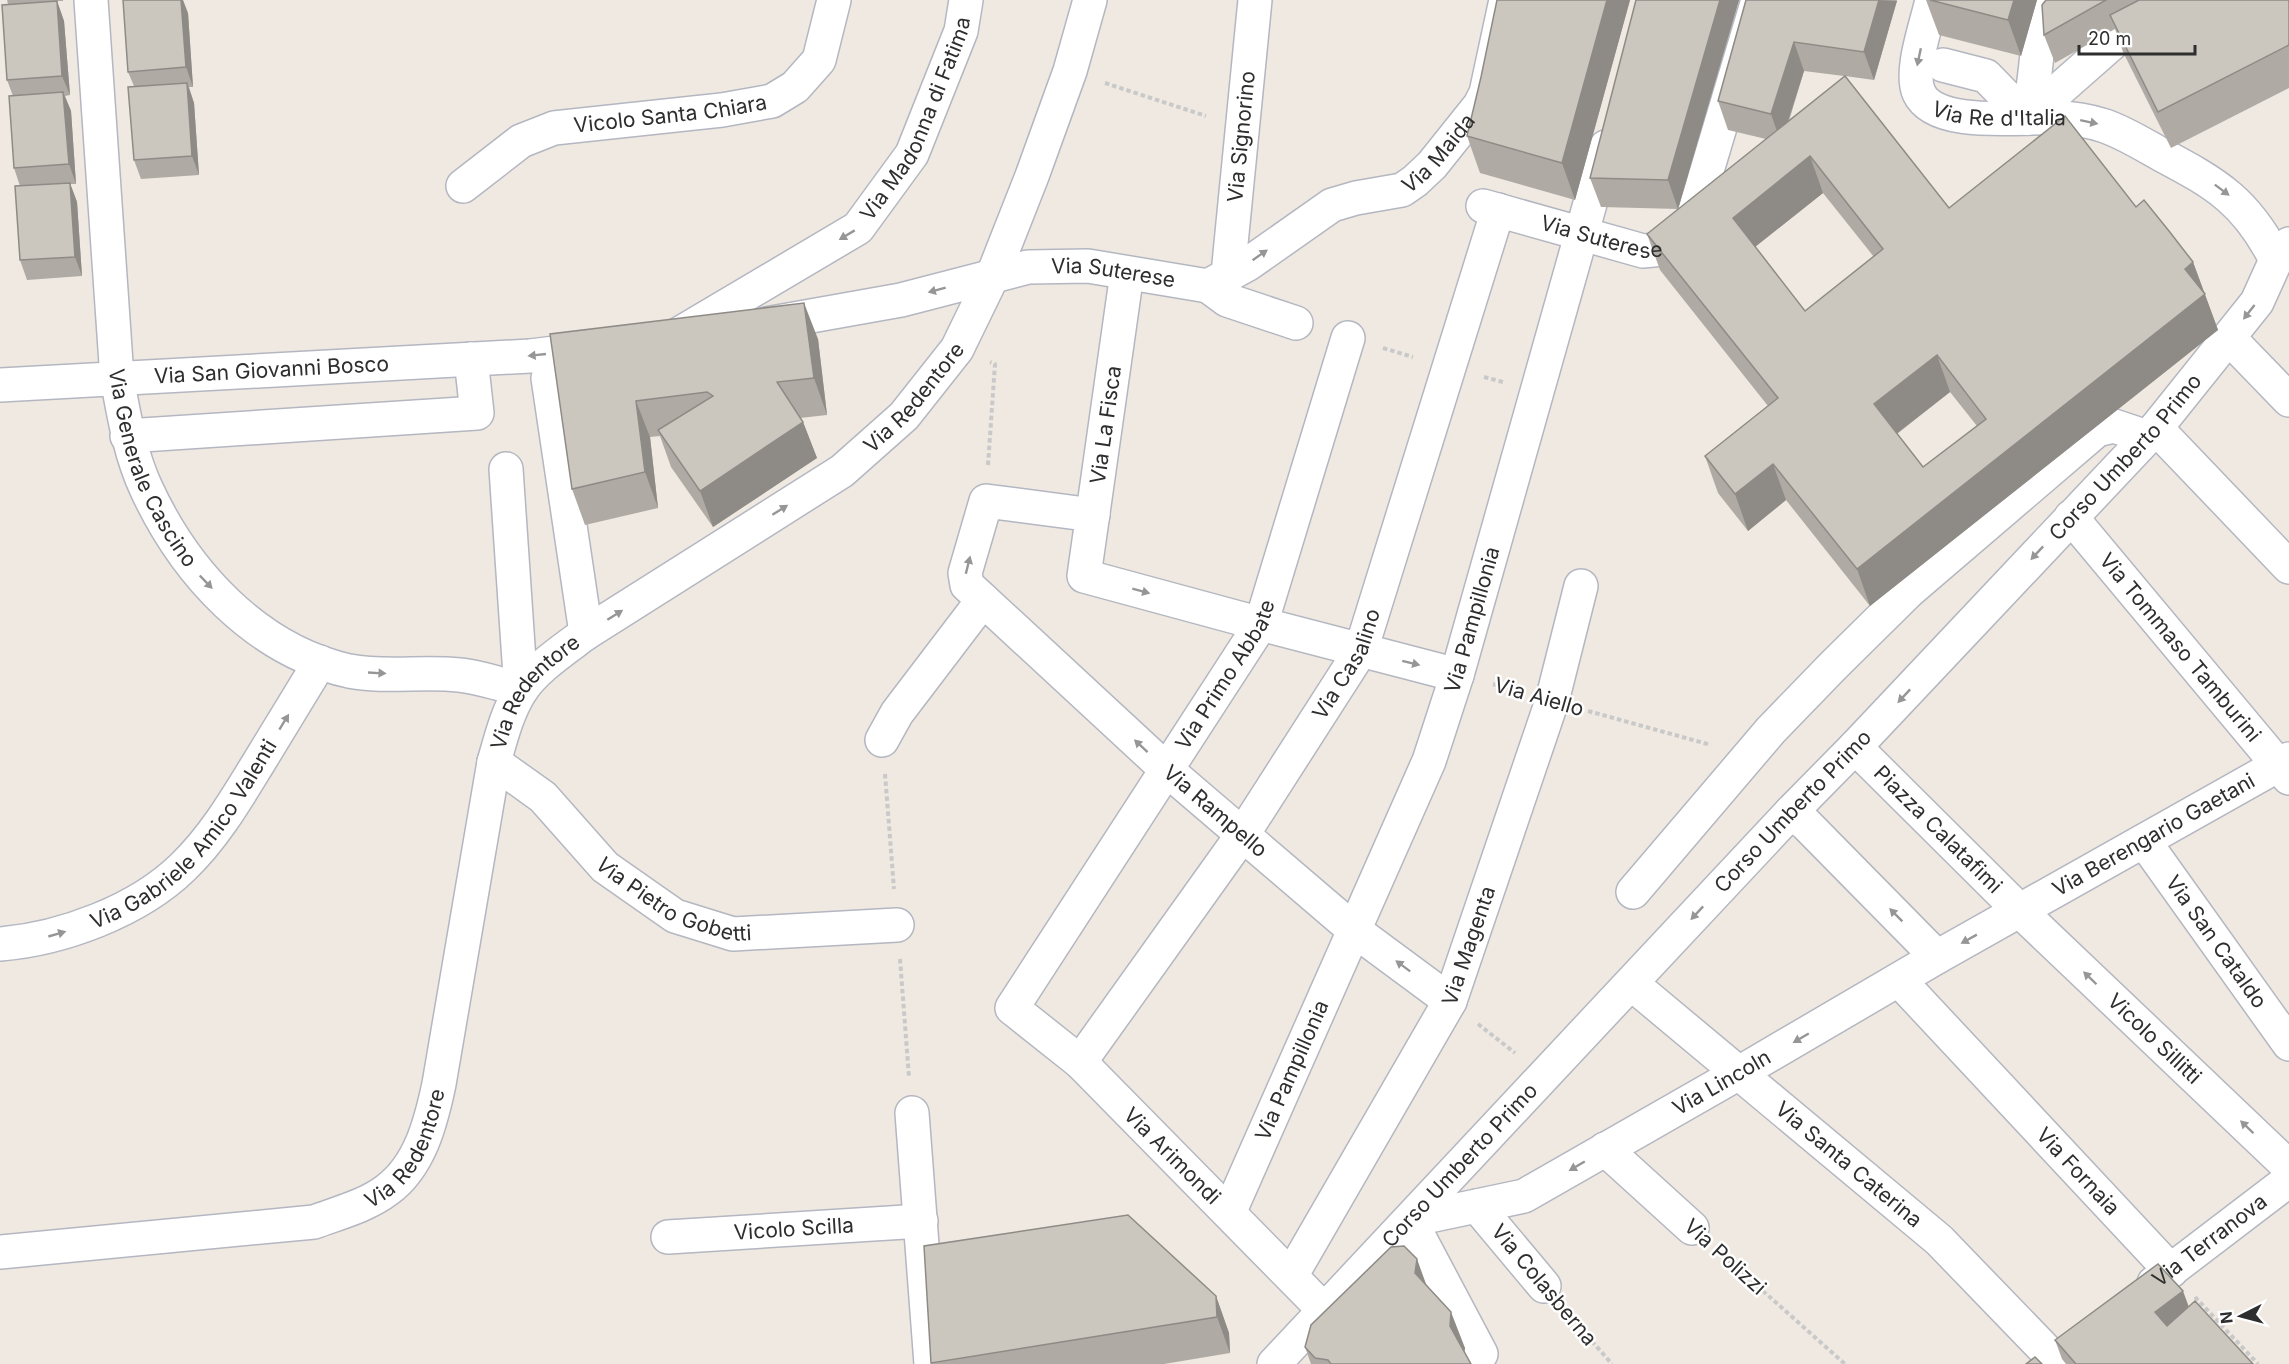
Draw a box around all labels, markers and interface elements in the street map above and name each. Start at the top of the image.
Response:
street label: Via Madonna di Fatima [855,15,975,225]
scale bar [2079,18,2194,56]
text: 20 m [2088,28,2131,49]
one-way arrow [1914,48,1923,67]
street label: Via Signorino [1222,70,1260,204]
street label: Vicolo Santa Chiara [572,89,769,138]
street label: Via Re d'Italia [1928,96,2066,131]
street label: Via Maida [1397,109,1480,198]
one-way arrow [2080,118,2099,128]
one-way arrow [2215,184,2230,196]
street label: Via Suterese [1538,210,1664,263]
one-way arrow [839,229,855,240]
one-way arrow [1251,249,1267,261]
street label: Via Suterese [1051,253,1177,292]
one-way arrow [928,286,946,296]
one-way arrow [2242,304,2255,320]
street label: Via Redentore [858,337,969,458]
one-way arrow [528,350,547,360]
street label: Via San Giovanni Bosco [153,351,390,389]
street label: Via La Fisca [1085,364,1126,486]
street label: Via Generale Cascino [104,368,203,572]
street label: Corso Umberto Primo [2044,369,2206,545]
one-way arrow [772,505,788,516]
street label: Via Pampillonia [1439,544,1505,696]
one-way arrow [2030,546,2044,561]
street label: Via Tommaso Tamburini [2094,548,2266,747]
one-way arrow [964,556,974,574]
one-way arrow [199,575,213,589]
one-way arrow [1132,587,1150,597]
street label: Via Primo Abbate [1170,597,1280,754]
street label: Via Casalino [1307,606,1385,724]
one-way arrow [607,609,623,620]
street label: Via Redentore [485,629,584,752]
one-way arrow [1401,658,1420,668]
one-way arrow [368,668,387,677]
street label: Via Aiello [1491,672,1587,721]
one-way arrow [1897,688,1911,703]
one-way arrow [278,714,289,730]
street label: Corso Umberto Primo [1709,725,1876,898]
street label: Via Gabriele Amico Valenti [86,735,282,934]
one-way arrow [1134,739,1149,753]
street label: Via Rampello [1158,760,1273,862]
street label: Piazza Calatafimi [1869,760,2008,898]
street label: Via Berengario Gaetani [2048,768,2259,901]
street label: Via Pietro Gobetti [591,852,752,946]
street label: Via San Cataldo [2161,870,2272,1013]
street label: Via Magenta [1436,883,1500,1009]
one-way arrow [1691,906,1705,920]
one-way arrow [1889,908,1903,923]
one-way arrow [48,929,66,938]
one-way arrow [1960,934,1977,944]
one-way arrow [1395,961,1410,973]
one-way arrow [2083,971,2097,985]
street label: Vicolo Sillitti [2103,988,2207,1089]
street label: Via Pampillonia [1250,996,1334,1144]
one-way arrow [1793,1032,1809,1043]
street label: Via Lincoln [1668,1044,1775,1120]
street label: Corso Umberto Primo [1377,1078,1542,1252]
street label: Via Redentore [360,1086,450,1213]
street label: Via Santa Caterina [1771,1096,1927,1233]
street label: Via Arimondi [1119,1102,1226,1209]
one-way arrow [2240,1120,2254,1134]
street label: Via Fornaia [2031,1122,2125,1220]
one-way arrow [1569,1160,1585,1171]
street label: Via Terranova [2147,1188,2272,1292]
street label: Vicolo Scilla [733,1212,855,1245]
street label: Via Polizzi [1679,1213,1771,1300]
street label: Via Colasberna [1486,1219,1602,1350]
north arrow [2211,1286,2271,1346]
text: N [2215,1310,2237,1325]

